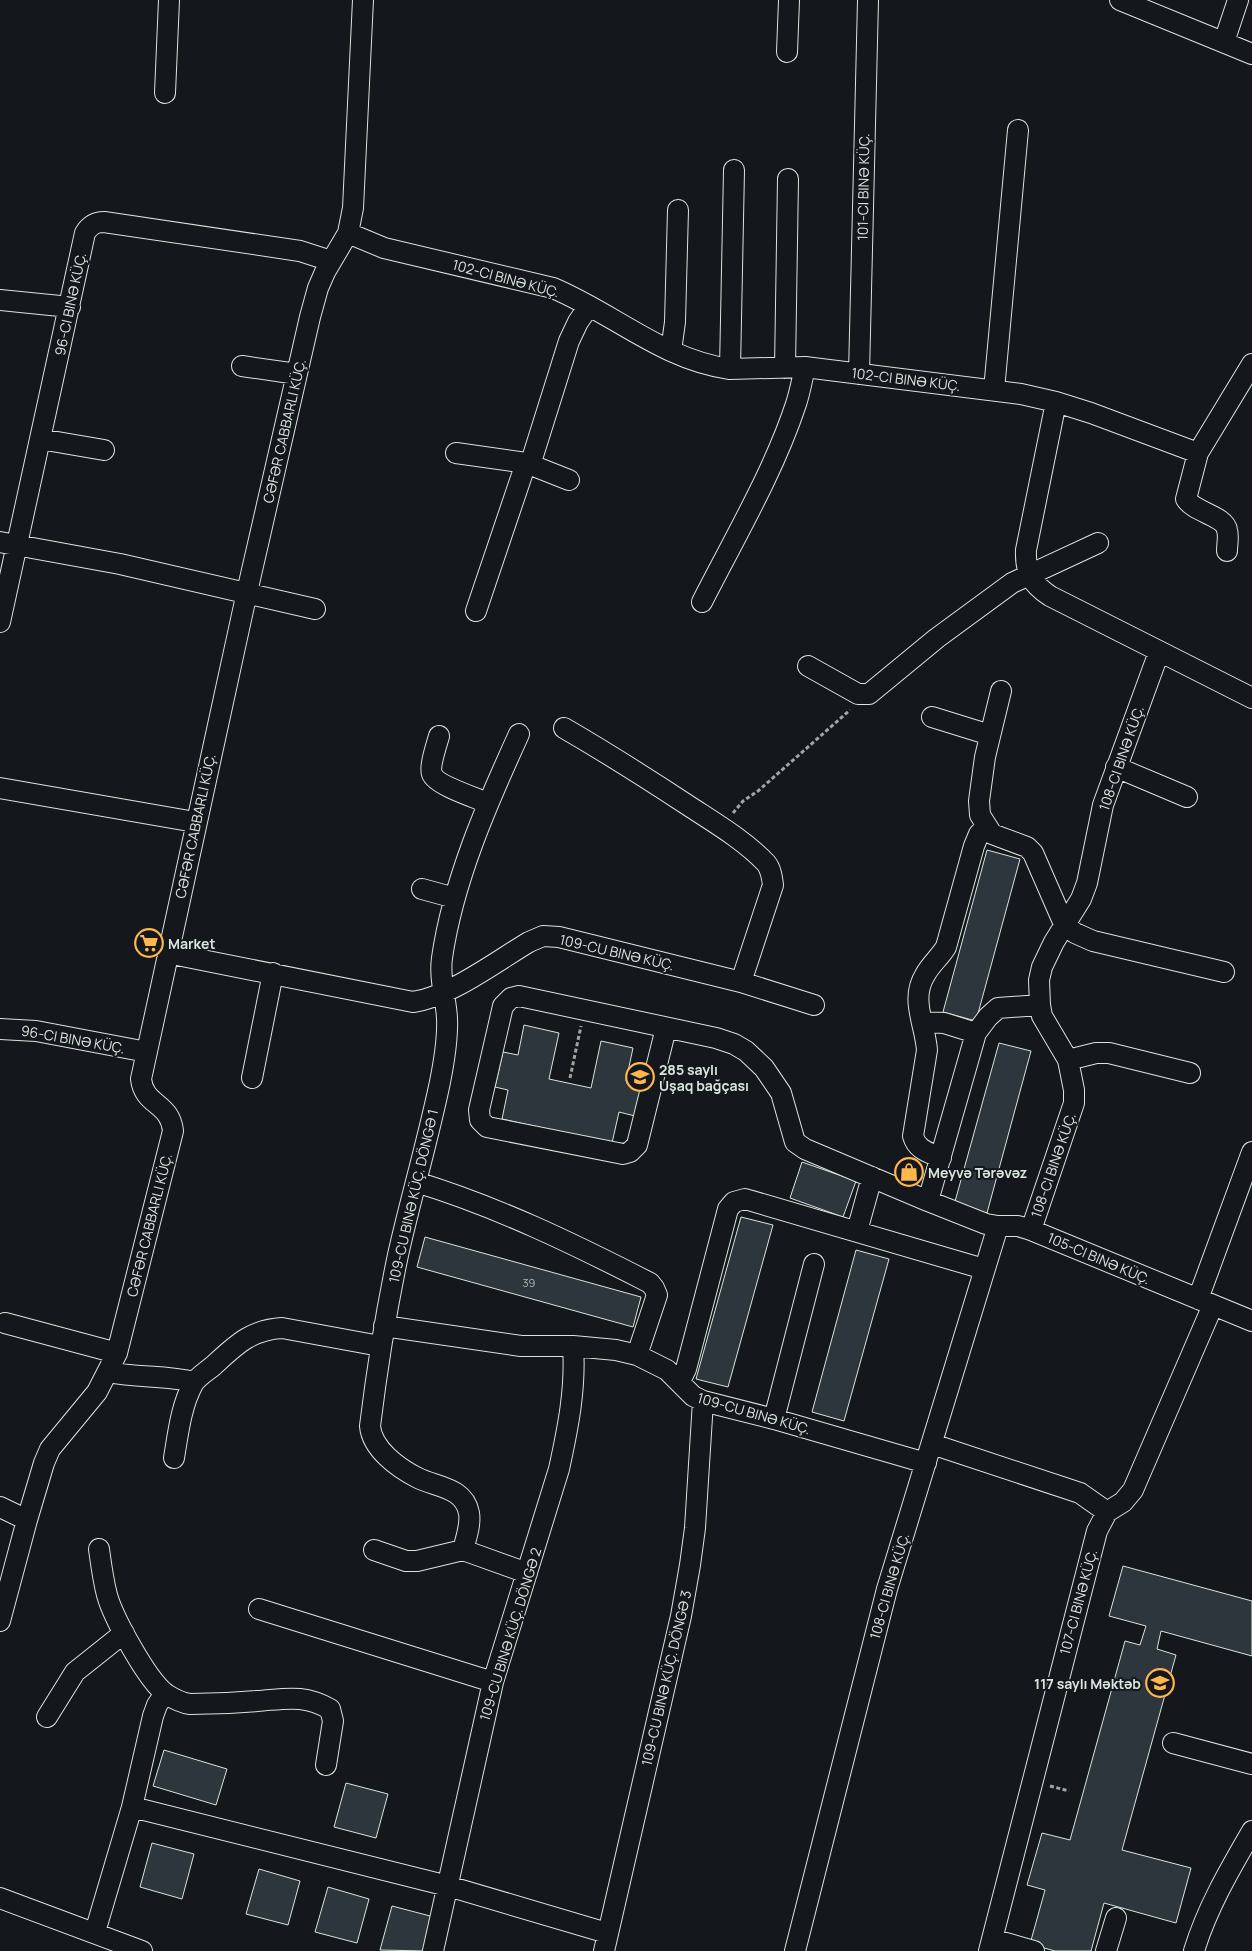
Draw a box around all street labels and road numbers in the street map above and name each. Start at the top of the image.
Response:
street label: 101-CI BINƏ KÜÇ. [853,133,873,241]
street label: 96-CI BINƏ KÜÇ. [50,251,90,357]
street label: 102-CI BINƏ KÜÇ. [451,255,561,301]
street label: CƏFƏR CABBARLI KÜÇ. [258,357,310,505]
street label: 102-CI BINƏ KÜÇ. [850,363,962,395]
street label: 108-CI BINƏ KÜÇ. [1094,703,1148,813]
street label: CƏFƏR CABBARLI KÜÇ. [170,752,220,900]
street label: 109-CU BINƏ KÜÇ. [558,930,676,974]
street label: 96-CI BINƏ KÜÇ. [20,1021,126,1057]
street label: 109-CU BINƏ KÜÇ. DÖNGƏ 1 [384,1107,442,1285]
street label: 108-CI BINƏ KÜÇ. [1026,1110,1080,1220]
street label: CƏFƏR CABBARLI KÜÇ. [122,1151,176,1299]
street label: 105-CI BINƏ KÜÇ. [1045,1228,1153,1288]
street label: 109-CU BINƏ KÜÇ. [695,1388,813,1438]
street label: 108-CI BINƏ KÜÇ. [865,1531,913,1641]
street label: 109-CU BINƏ KÜÇ. DÖNGƏ 2 [475,1545,545,1723]
street label: 107-CI BINƏ KÜÇ. [1055,1547,1101,1657]
street label: 109-CU BINƏ KÜÇ. DÖNGƏ 3 [637,1588,695,1768]

